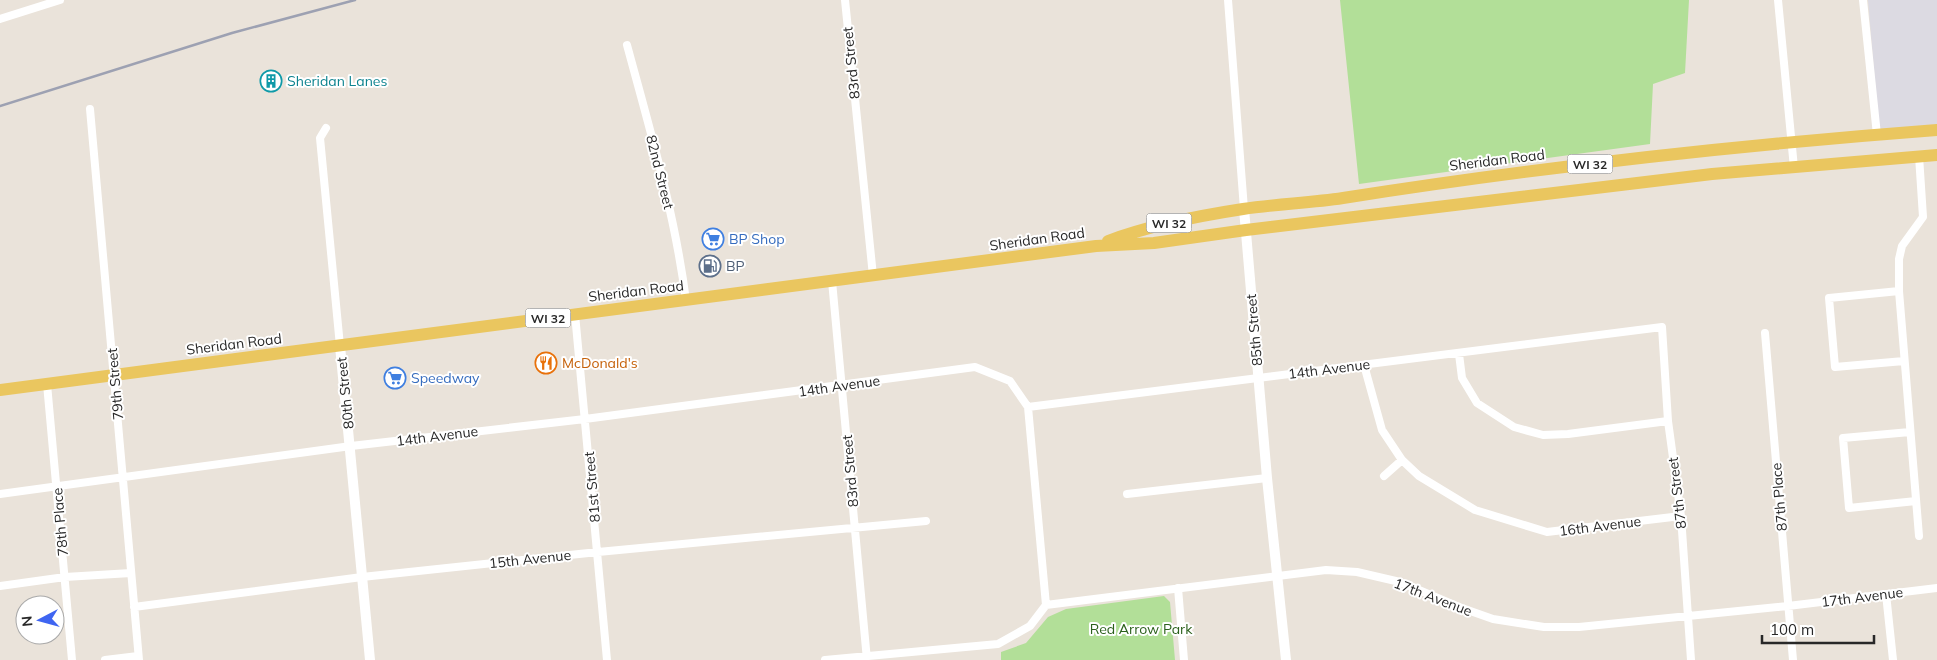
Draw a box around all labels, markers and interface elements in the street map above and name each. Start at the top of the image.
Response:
street label: 83rd Street [838,26,864,100]
building icon: Sheridan Lanes [259,69,283,93]
place label: Sheridan Lanes [287,72,387,90]
street label: 82nd Street [642,133,678,211]
street label: Sheridan Road [1448,145,1546,175]
road number: WI 32 [1568,154,1612,173]
road number: WI 32 [1146,214,1192,232]
street label: Sheridan Road [988,223,1086,255]
supermarket icon: BP Shop [701,227,725,251]
place label: BP Shop [729,230,785,248]
fuel station icon: BP [698,254,722,278]
place label: BP [726,257,745,275]
street label: Sheridan Road [587,276,685,306]
street label: 85th Street [1242,293,1266,367]
road number: WI 32 [526,308,570,328]
street label: Sheridan Road [185,329,283,359]
street label: 79th Street [103,347,127,421]
restaurant icon: McDonald's [534,351,558,375]
place label: McDonald's [562,354,638,372]
street label: 14th Avenue [1287,355,1371,383]
street label: 80th Street [332,356,358,430]
supermarket icon: Speedway [383,366,407,390]
place label: Speedway [411,369,480,387]
street label: 14th Avenue [797,371,881,401]
street label: 14th Avenue [395,422,479,450]
street label: 83rd Street [838,434,862,508]
street label: 81st Street [580,451,604,523]
street label: 87th Street [1664,456,1690,530]
street label: 87th Place [1767,462,1791,532]
street label: 78th Place [48,487,72,557]
street label: 16th Avenue [1558,512,1642,540]
street label: 15th Avenue [488,546,572,572]
street label: 17th Avenue [1391,574,1475,620]
street label: 17th Avenue [1820,583,1904,611]
north arrow [15,595,65,645]
scale bar [1762,612,1874,644]
text: N [18,615,37,628]
park label: Red Arrow Park [1090,620,1193,638]
text: 100 m [1770,620,1814,639]

